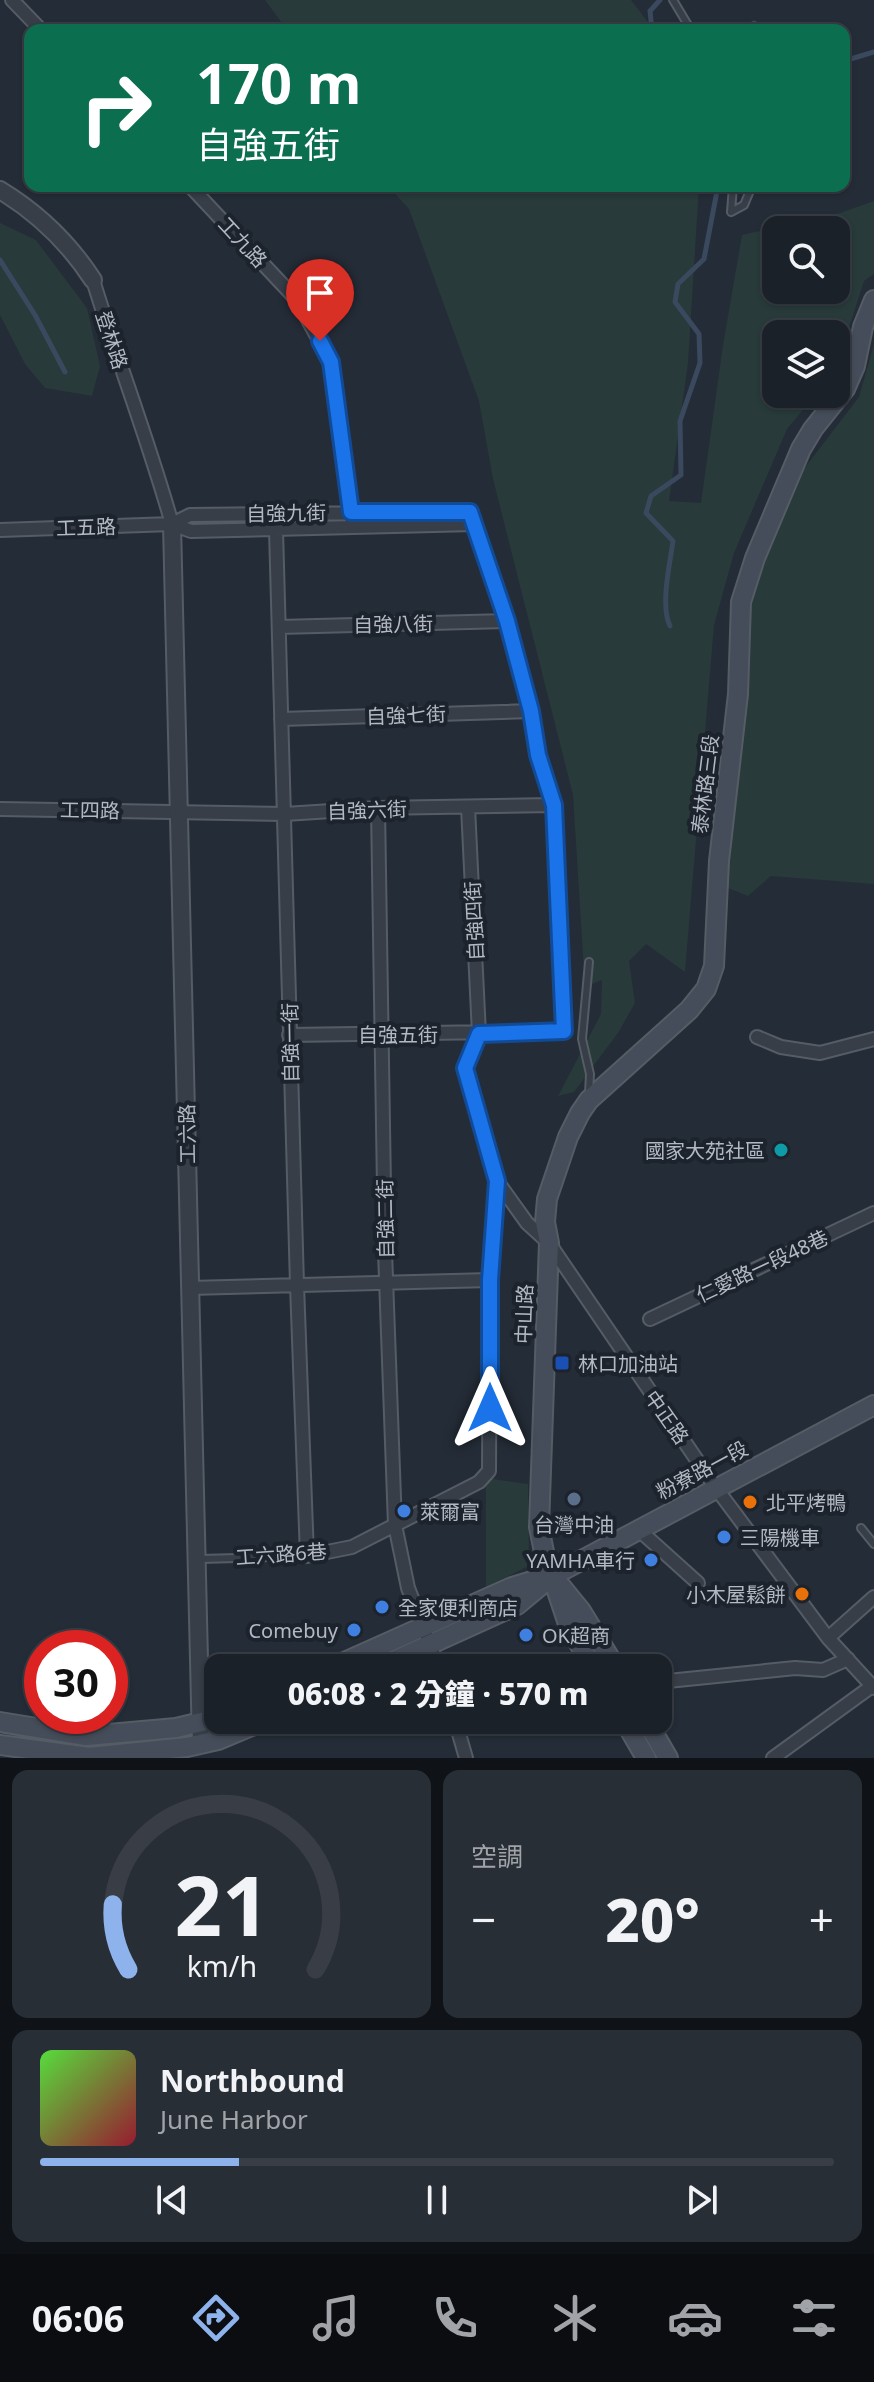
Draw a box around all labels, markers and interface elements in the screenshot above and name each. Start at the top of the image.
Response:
text: 170 m [196,44,361,120]
icon: right [64,56,168,160]
text: 自強五街 [196,120,340,169]
street label: 工九路 [213,211,273,273]
map controls [762,216,850,408]
button: search [762,216,850,304]
pin [286,259,354,341]
icon: arrive [298,271,342,315]
street label: 登林路 [90,307,134,373]
button: layers [762,320,850,408]
street label: 自強九街 [246,499,326,527]
street label: 工五路 [56,512,116,542]
street label: 自強八街 [353,610,433,638]
street label: 自強七街 [366,700,446,730]
street label: 泰林路三段 [686,733,724,835]
street label: 自強六街 [327,795,407,825]
street label: 工四路 [60,796,120,824]
street label: 自強四街 [458,880,490,962]
street label: 自強一街 [276,1003,304,1083]
street label: 自強五街 [358,1021,438,1048]
street label: 工六路 [173,1104,201,1164]
place label: 國家大苑社區 [645,1137,765,1164]
marker: 國家大苑社區 [772,1141,790,1159]
street label: 自強二街 [371,1179,399,1259]
street label: 仁愛路一段48巷 [692,1224,832,1308]
street label: 中山路 [509,1284,539,1344]
place label: 林口加油站 [578,1350,678,1377]
marker: 林口加油站 [553,1354,571,1372]
position arrow [448,1366,532,1450]
street label: 中正路 [639,1385,695,1449]
street label: 粉寮路一段 [652,1435,752,1505]
place label: 北平烤鴨 [766,1489,846,1516]
marker: 台灣中油 [565,1490,583,1508]
marker: 北平烤鴨 [741,1493,759,1511]
place label: 萊爾富 [420,1498,480,1525]
marker: 萊爾富 [395,1502,413,1520]
place label: 台灣中油 [534,1511,614,1538]
place label: 三陽機車 [740,1524,820,1551]
marker: 三陽機車 [715,1528,733,1546]
street label: 工六路6巷 [234,1537,328,1571]
place label: YAMHA車行 [526,1547,635,1574]
marker: YAMHA車行 [642,1551,660,1569]
place label: 小木屋鬆餅 [686,1581,786,1608]
marker: 小木屋鬆餅 [793,1585,811,1603]
place label: 全家便利商店 [398,1594,518,1621]
marker: 全家便利商店 [373,1598,391,1616]
place label: Comebuy [248,1617,339,1644]
marker: Comebuy [345,1621,363,1639]
place label: OK超商 [542,1622,610,1649]
marker: OK超商 [517,1626,535,1644]
speed limit sign: 30 [24,1630,128,1734]
text: 06:08 · 2 分鐘 · 570 m [288,1673,588,1714]
text: 空調 [471,1838,523,1874]
text: 21 [174,1847,269,1960]
text: 20° [605,1878,700,1960]
text: − [471,1889,496,1949]
text: + [809,1889,834,1949]
text: km/h [186,1946,257,1985]
text: Northbound [160,2060,345,2101]
text: June Harbor [160,2101,308,2137]
icon: previous [150,2178,194,2222]
icon: pause [415,2178,459,2222]
icon: next [680,2178,724,2222]
icon: directions [188,2290,244,2346]
icon: music [308,2290,364,2346]
icon: phone [427,2290,483,2346]
icon: climate [547,2290,603,2346]
icon: car [667,2290,723,2346]
icon: filters [786,2290,842,2346]
text: 06:06 [32,2294,124,2343]

